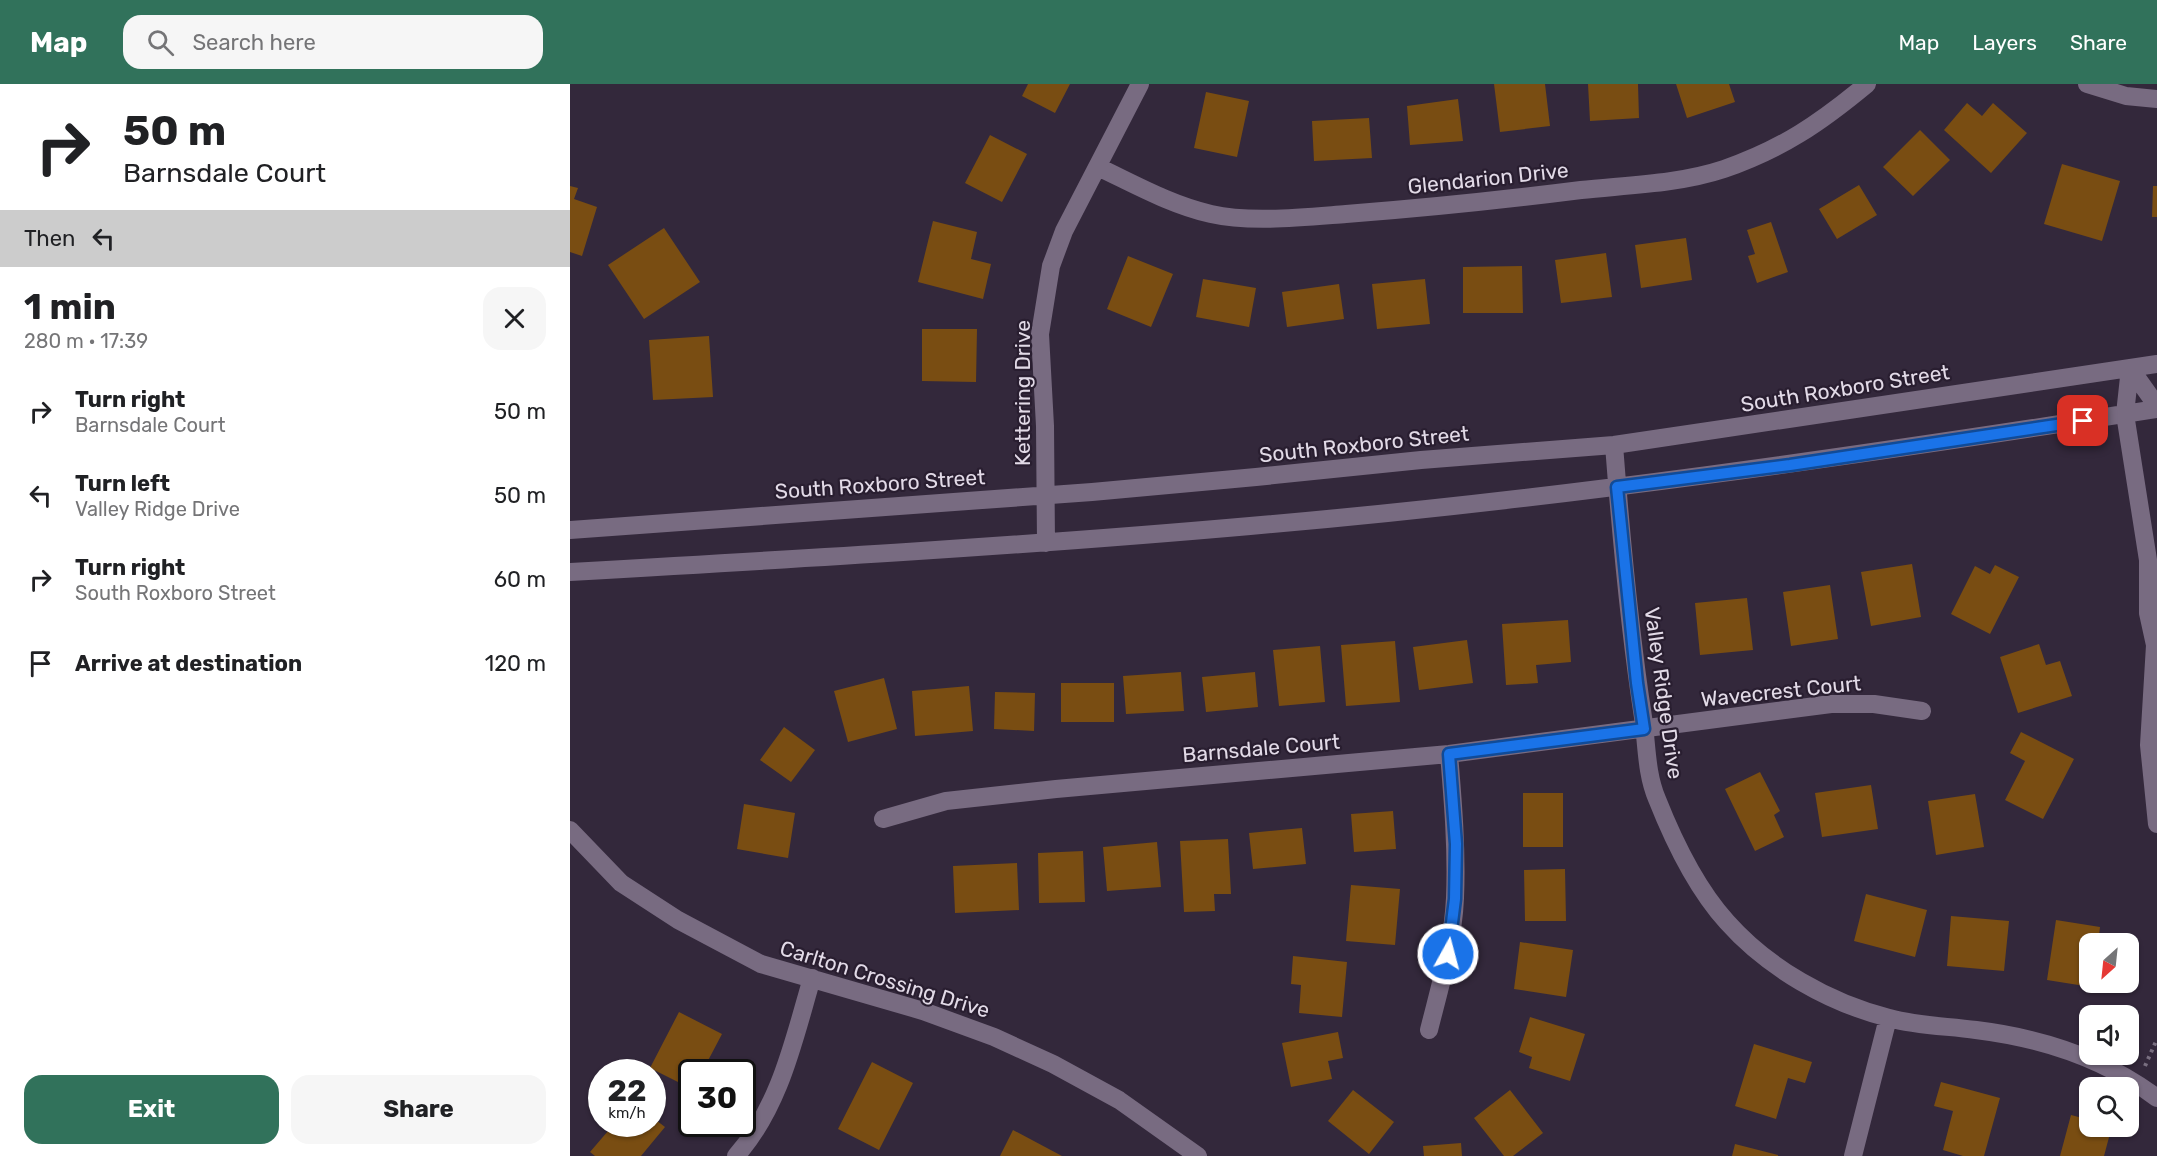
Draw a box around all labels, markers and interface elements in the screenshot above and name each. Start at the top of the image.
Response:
search box [123,15,543,69]
text: Map [30,26,87,59]
icon: search [144,26,177,59]
text: Search here [192,29,316,56]
text: Map [1898,30,1939,55]
text: Layers [1972,30,2037,55]
text: Share [2070,30,2127,55]
text: 50 m [123,106,226,156]
icon: right [24,108,102,186]
text: Barnsdale Court [123,157,326,189]
street label: Glendarion Drive [1406,157,1570,199]
icon: left [87,222,120,255]
text: Then [24,225,75,252]
text: 1 min [24,285,116,328]
button: close [483,287,546,350]
street label: Kettering Drive [1010,320,1035,466]
text: 280 m · 17:39 [24,329,148,353]
street label: South Roxboro Street [1739,359,1951,417]
text: Turn right [75,386,185,413]
icon: right [24,395,57,428]
pin [2057,395,2108,446]
text: 50 m [494,398,546,425]
icon: arrive [2066,404,2099,437]
text: Barnsdale Court [75,413,225,437]
street label: South Roxboro Street [1258,421,1470,467]
street label: South Roxboro Street [774,464,986,504]
text: Turn left [75,470,170,497]
icon: left [24,479,57,512]
text: 50 m [494,482,546,509]
text: Valley Ridge Drive [75,497,240,521]
text: Turn right [75,554,185,581]
icon: right [24,563,57,596]
text: 60 m [494,566,546,593]
text: South Roxboro Street [75,581,276,605]
street label: Valley Ridge Drive [1640,605,1688,781]
icon: arrive [24,647,57,680]
text: Arrive at destination [75,650,302,677]
text: 120 m [485,650,546,677]
street label: Wavecrest Court [1700,670,1862,712]
street label: Barnsdale Court [1181,729,1341,767]
position arrow [1416,922,1480,986]
north arrow [2079,933,2139,993]
map controls [2079,933,2139,1137]
street label: Carlton Crossing Drive [777,935,993,1023]
button: sound [2079,1005,2139,1065]
speed limit sign: 30 [678,1059,756,1137]
text: 22 [608,1073,647,1109]
button: Exit [24,1075,279,1144]
button: Share [291,1075,546,1144]
button: search [2079,1077,2139,1137]
text: km/h [608,1104,646,1122]

